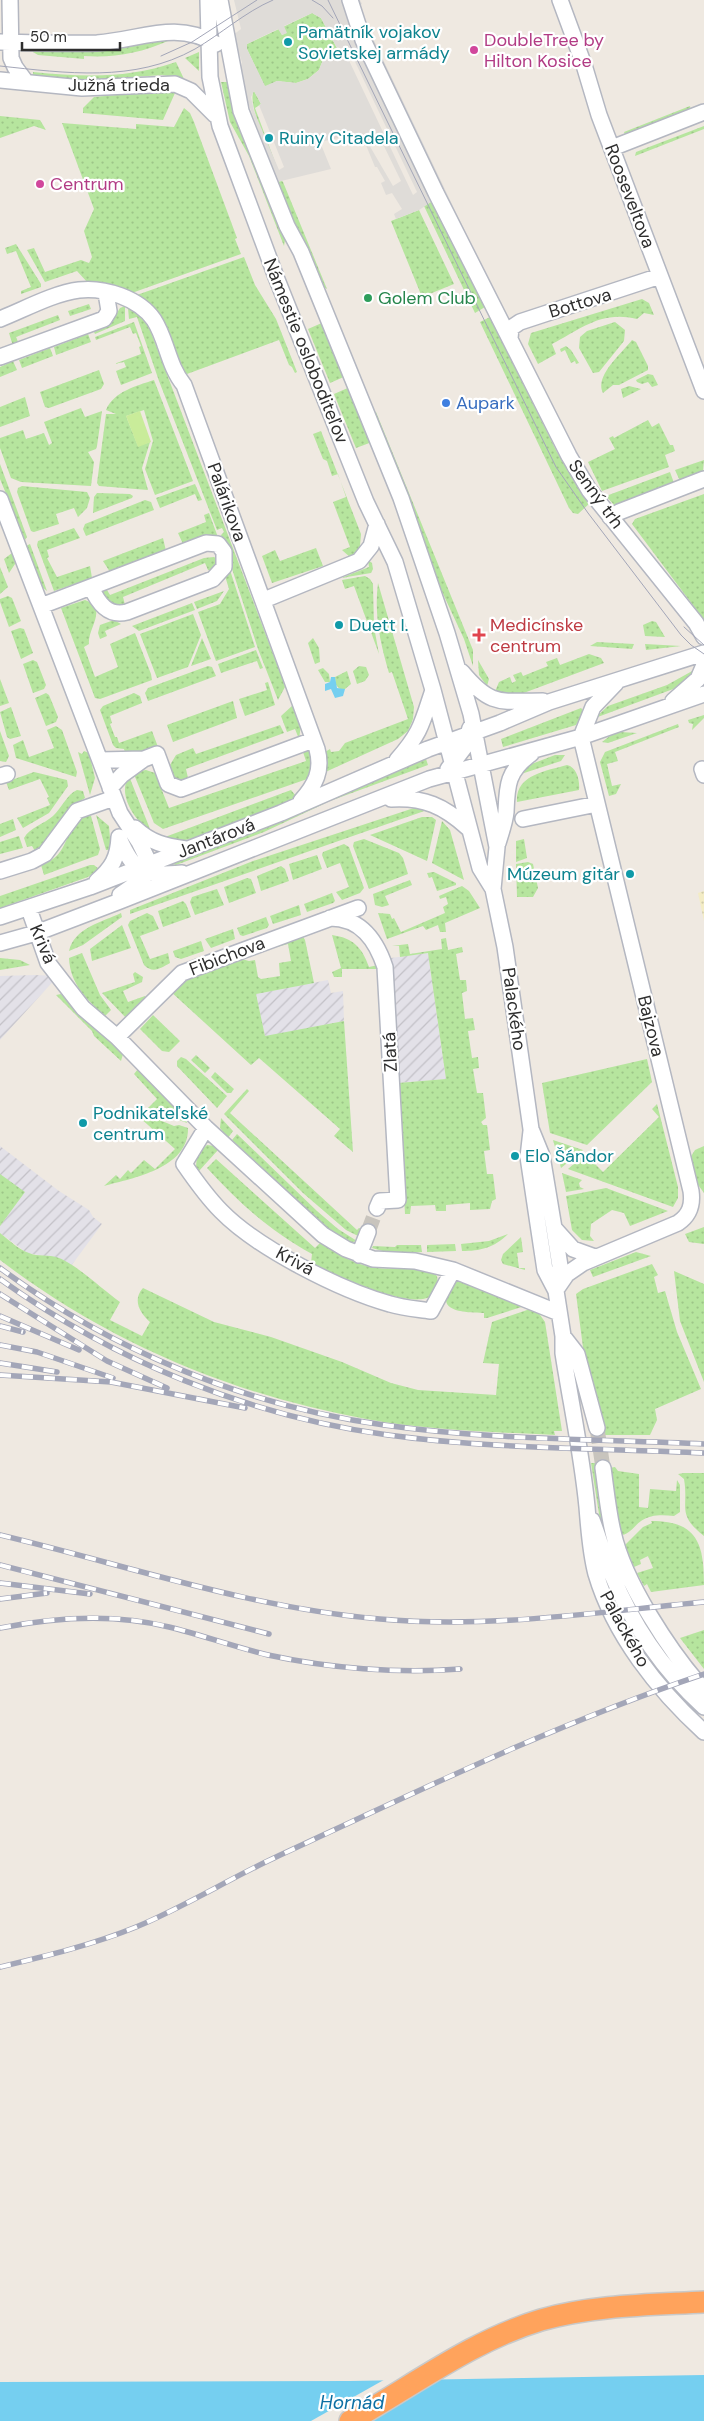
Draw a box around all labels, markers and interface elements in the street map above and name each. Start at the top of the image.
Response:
scale bar [22,20,120,52]
place label: Pamätník vojakov Sovietskej armády [298,20,450,65]
text: 50 m [30,27,67,47]
place label: DoubleTree by Hilton Kosice [484,28,604,73]
marker: Pamätník vojakov Sovietskej armády [282,36,294,48]
marker: DoubleTree by Hilton Kosice [468,44,480,56]
street label: Južná trieda [68,73,170,97]
place label: Ruiny Citadela [279,126,399,150]
marker: Ruiny Citadela [263,132,275,144]
street label: Rooseveltova [599,141,661,251]
place label: Centrum [50,172,124,196]
marker: Centrum [34,178,46,190]
street label: Námestie osloboditeľov [258,255,354,448]
street label: Bottova [546,282,614,324]
place label: Golem Club [378,286,476,310]
marker: Golem Club [362,292,374,304]
place label: Aupark [456,391,515,415]
marker: Aupark [440,397,452,409]
street label: Senný trh [563,455,629,533]
street label: Palárikova [202,459,252,545]
place label: Duett I. [349,613,408,637]
place label: Medicínske centrum [490,613,583,658]
marker: Duett I. [333,619,345,631]
marker: Medicínske centrum [472,628,486,642]
street label: Jantárová [174,812,258,864]
place label: Múzeum gitár [507,862,620,886]
marker: Múzeum gitár [624,868,636,880]
street label: Krivá [24,921,62,967]
street label: Fibichova [186,931,268,981]
street label: Palackého [496,966,532,1052]
street label: Bajzova [632,993,670,1059]
street label: Zlatá [377,1031,403,1073]
place label: Podnikateľské centrum [93,1101,208,1146]
marker: Podnikateľské centrum [77,1117,89,1129]
place label: Elo Šándor [525,1144,614,1168]
marker: Elo Šándor [509,1150,521,1162]
street label: Krivá [272,1241,318,1281]
street label: Palackého [594,1587,656,1671]
water label: Hornád [320,2390,385,2415]

